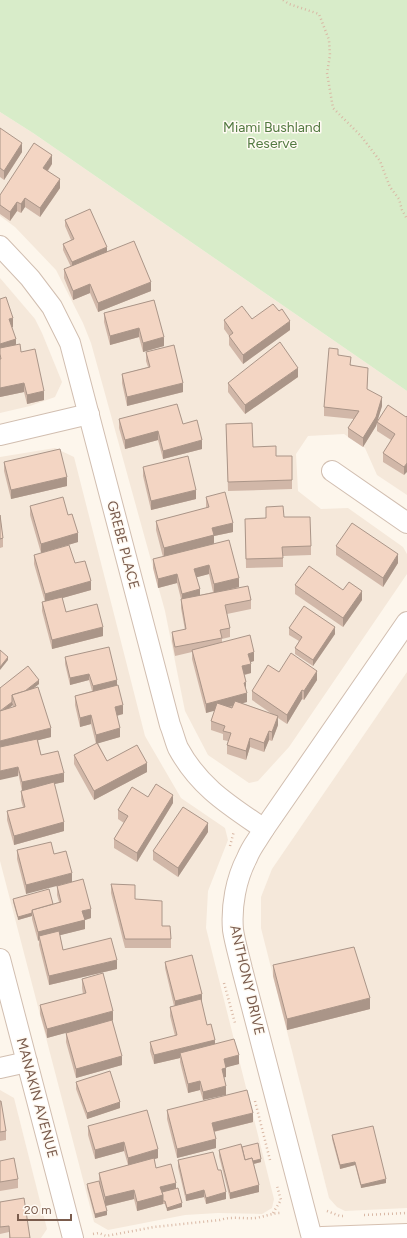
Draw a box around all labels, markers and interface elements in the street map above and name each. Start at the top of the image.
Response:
park label: Miami Bushland Reserve [223,119,321,152]
street label: GREBE PLACE [103,499,143,591]
street label: ANTHONY DRIVE [226,923,268,1037]
street label: MANAKIN AVENUE [13,1036,61,1160]
scale bar [18,1196,71,1222]
text: 20 m [24,1203,52,1217]

